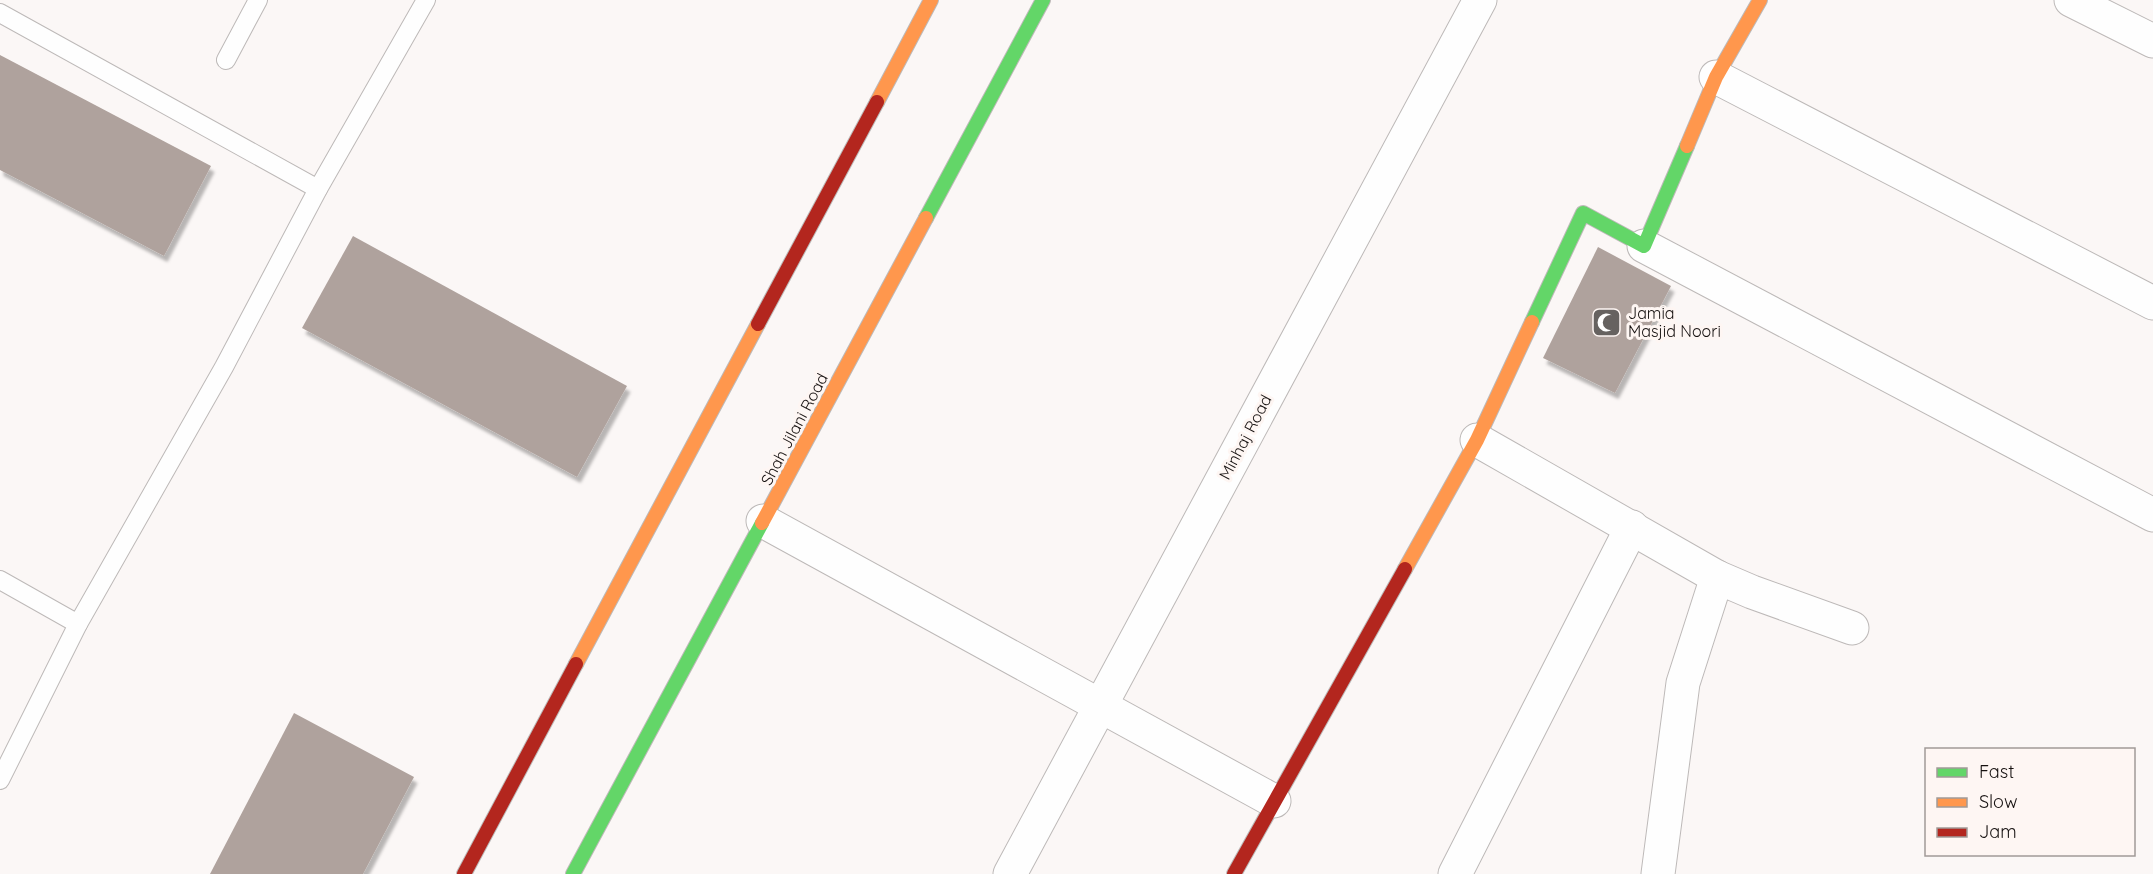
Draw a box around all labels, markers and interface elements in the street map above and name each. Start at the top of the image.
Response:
place label: Jamia Masjid Noori [1628,303,1721,341]
mosque icon: Jamia Masjid Noori [1591,306,1623,338]
street label: Shah Jilani Road [756,370,832,488]
street label: Minhaj Road [1214,391,1276,483]
legend [1925,748,2135,856]
text: Fast [1979,760,2014,783]
text: Slow [1979,790,2017,813]
text: Jam [1979,820,2017,843]

